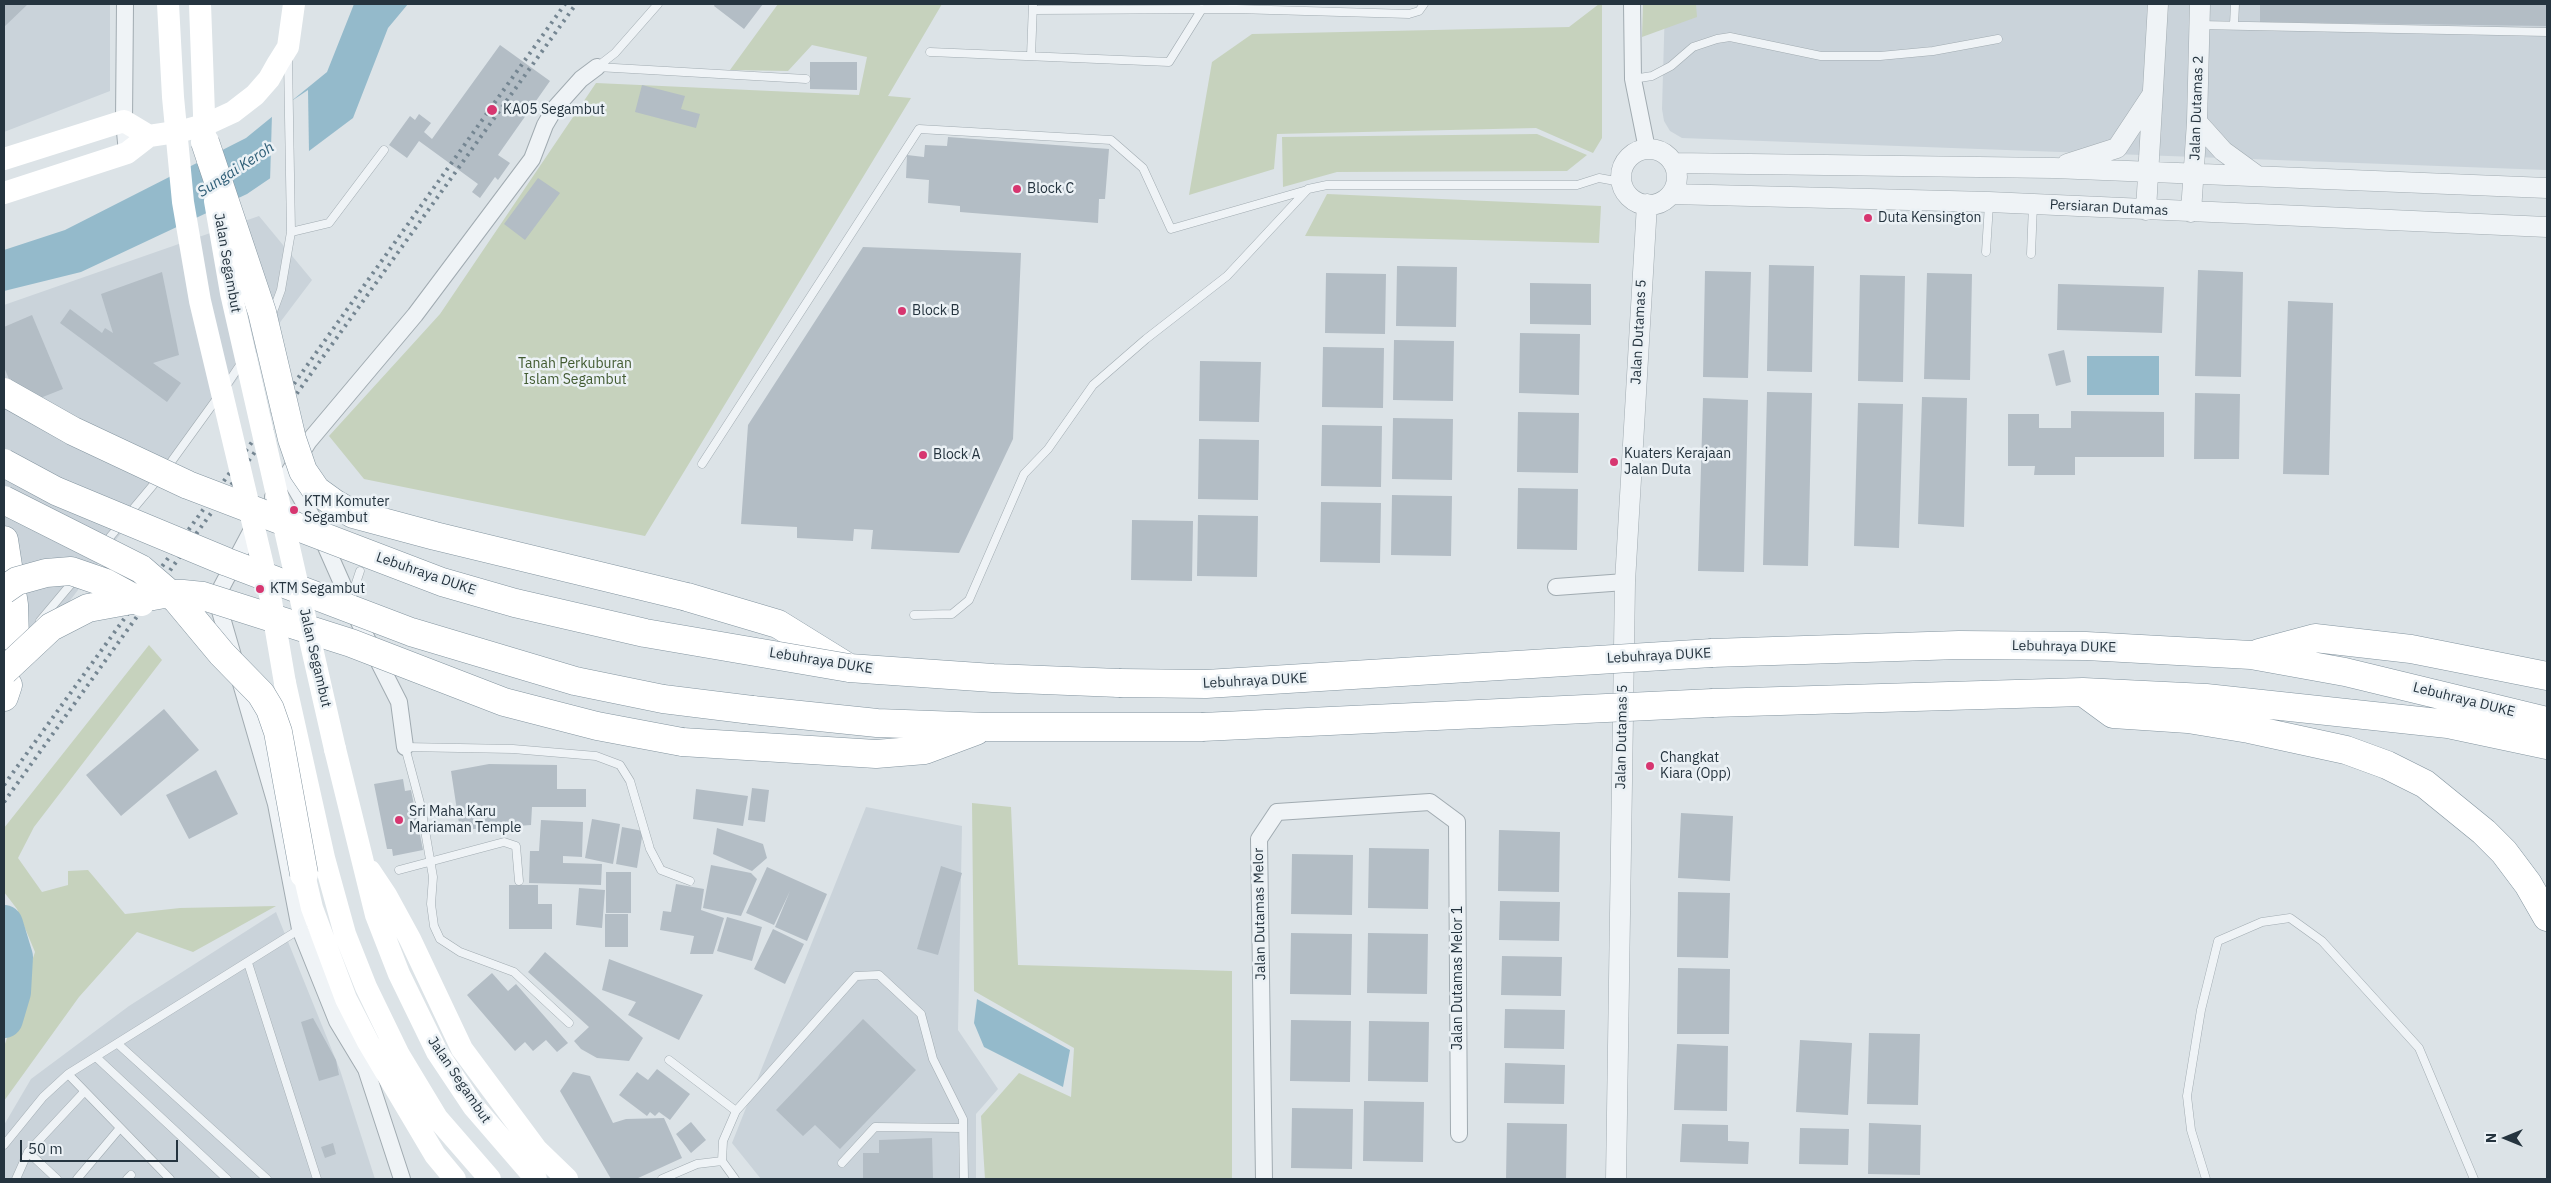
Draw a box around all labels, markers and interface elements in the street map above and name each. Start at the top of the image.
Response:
street label: Jalan Dutamas 2 [2187,55,2207,161]
place label: KA05 Segambut [503,102,605,118]
marker: KA05 Segambut [485,103,499,117]
water label: Sungai Keroh [194,139,278,201]
place label: Block C [1027,181,1074,197]
marker: Block C [1011,183,1023,195]
street label: Persiaran Dutamas [2049,197,2169,219]
place label: Duta Kensington [1878,210,1982,226]
street label: Jalan Segambut [210,212,244,314]
marker: Duta Kensington [1862,212,1874,224]
street label: Jalan Dutamas 5 [1628,279,1650,385]
place label: Block B [912,303,960,319]
marker: Block B [896,305,908,317]
park label: Tanah Perkuburan Islam Segambut [518,356,632,388]
place label: Kuaters Kerajaan Jalan Duta [1624,446,1731,478]
place label: Block A [933,447,980,463]
marker: Block A [917,449,929,461]
marker: Kuaters Kerajaan Jalan Duta [1608,456,1620,468]
place label: KTM Komuter Segambut [304,494,389,526]
marker: KTM Komuter Segambut [288,504,300,516]
street label: Lebuhraya DUKE [374,549,478,599]
place label: KTM Segambut [270,581,365,597]
marker: KTM Segambut [254,583,266,595]
street label: Jalan Segambut [295,607,335,709]
street label: Lebuhraya DUKE [2012,638,2116,656]
street label: Lebuhraya DUKE [768,645,874,677]
street label: Lebuhraya DUKE [1606,645,1712,667]
street label: Lebuhraya DUKE [1202,670,1308,692]
street label: Lebuhraya DUKE [2411,679,2517,721]
street label: Jalan Dutamas 5 [1613,684,1631,790]
place label: Changkat Kiara (Opp) [1660,750,1731,782]
marker: Changkat Kiara (Opp) [1644,760,1656,772]
place label: Sri Maha Karu Mariaman Temple [409,804,522,836]
marker: Sri Maha Karu Mariaman Temple [393,814,405,826]
street label: Jalan Dutamas Melor [1250,848,1270,980]
street label: Jalan Dutamas Melor 1 [1450,906,1466,1050]
street label: Jalan Segambut [424,1033,494,1127]
north arrow [2481,1113,2531,1163]
scale bar [22,1130,180,1162]
text: N [2482,1133,2500,1143]
text: 50 m [28,1139,63,1158]

